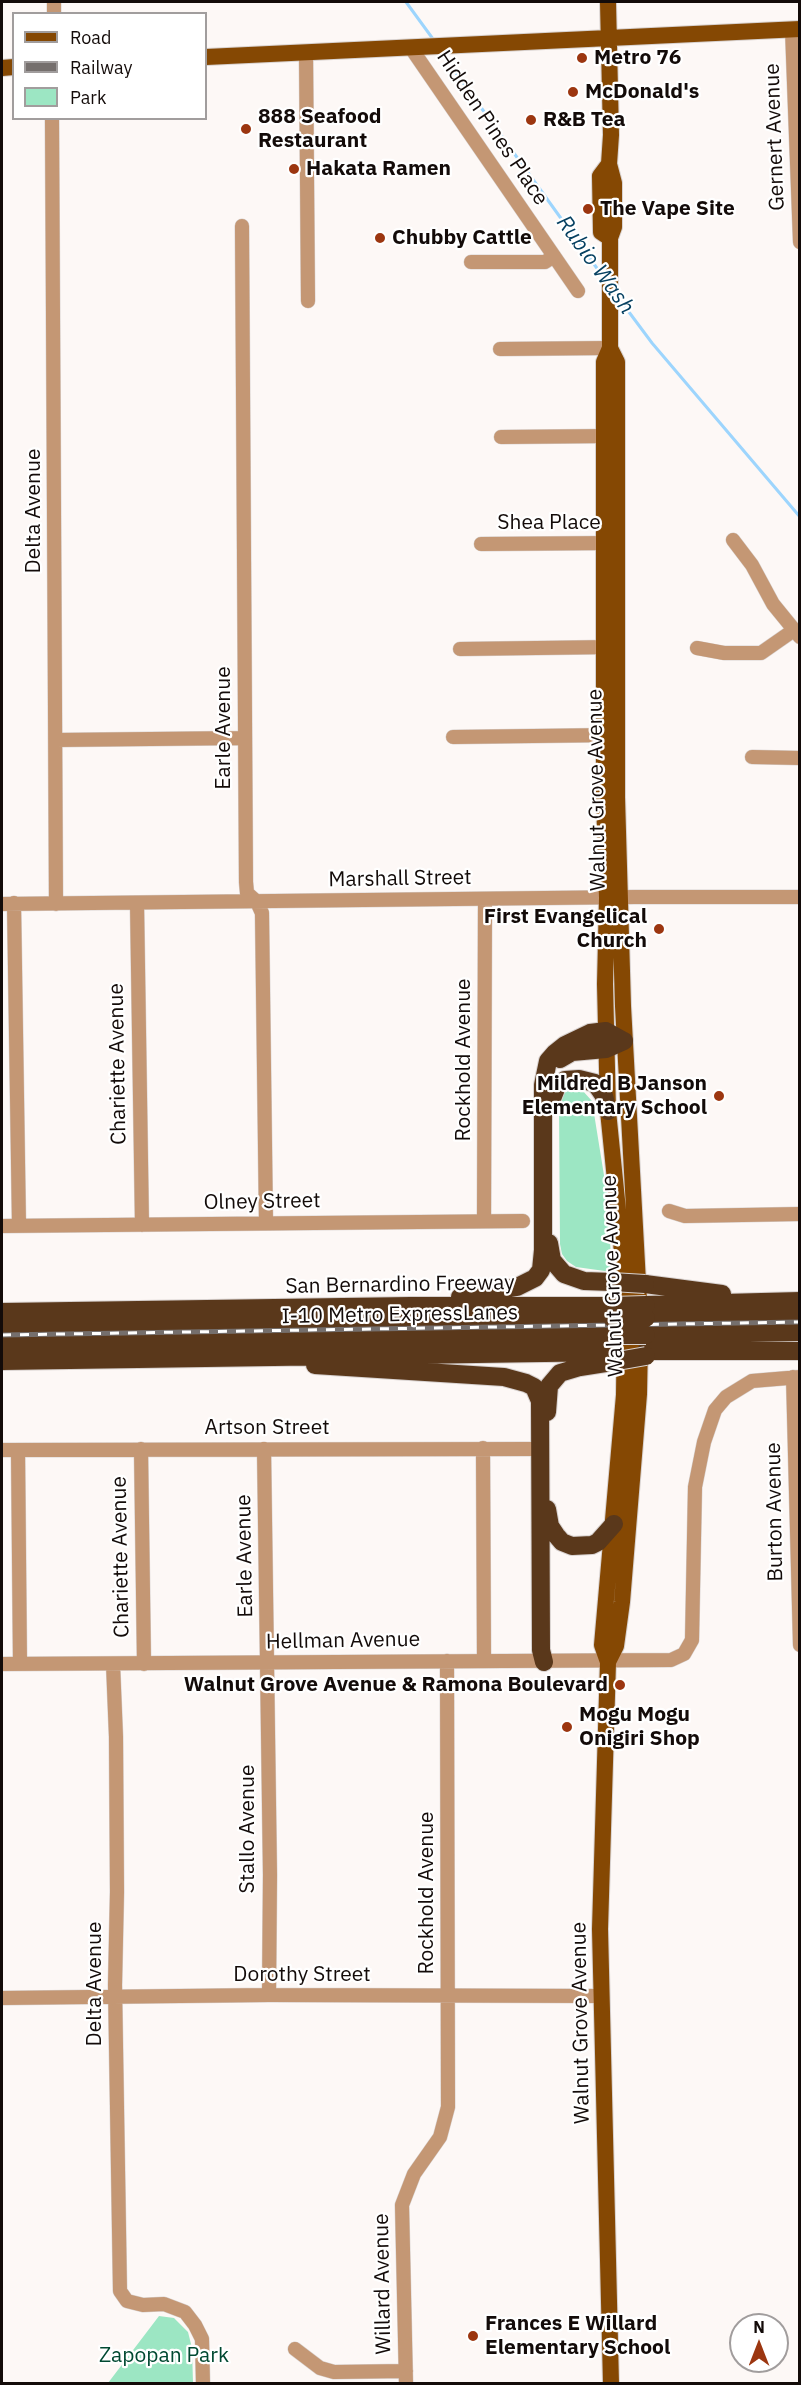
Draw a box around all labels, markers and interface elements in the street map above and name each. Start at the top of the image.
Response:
legend [12,12,207,120]
text: Road [70,26,111,49]
place label: Metro 76 [594,45,681,71]
street label: Hidden Pines Place [431,46,553,210]
marker: Metro 76 [575,51,589,65]
text: Railway [70,56,132,79]
street label: Gernert Avenue [760,63,790,211]
place label: McDonald's [585,79,699,105]
marker: McDonald's [566,85,580,99]
text: Park [70,86,106,109]
place label: 888 Seafood Restaurant [258,104,382,154]
place label: R&B Tea [543,107,625,133]
marker: R&B Tea [524,113,538,127]
marker: 888 Seafood Restaurant [239,122,253,136]
place label: Hakata Ramen [306,156,451,182]
marker: Hakata Ramen [287,162,301,176]
place label: The Vape Site [600,196,735,222]
marker: The Vape Site [581,202,595,216]
water label: Rubio Wash [550,210,640,320]
place label: Chubby Cattle [392,225,532,251]
marker: Chubby Cattle [373,231,387,245]
street label: Delta Avenue [21,449,47,573]
street label: Shea Place [497,510,601,536]
street label: Earle Avenue [211,666,237,790]
street label: Walnut Grove Avenue [583,689,611,891]
street label: Marshall Street [328,865,472,893]
place label: First Evangelical Church [484,904,647,954]
marker: First Evangelical Church [652,922,666,936]
street label: Rockhold Avenue [451,978,477,1142]
street label: Chariette Avenue [104,983,132,1145]
place label: Mildred B Janson Elementary School [522,1071,707,1121]
marker: Mildred B Janson Elementary School [712,1089,726,1103]
street label: Walnut Grove Avenue [597,1175,629,1377]
street label: Olney Street [203,1188,321,1216]
street label: San Bernardino Freeway [285,1270,515,1300]
street label: I-10 Metro ExpressLanes [282,1300,518,1330]
street label: Artson Street [204,1415,330,1441]
street label: Burton Avenue [761,1442,789,1582]
street label: Chariette Avenue [107,1476,135,1638]
street label: Earle Avenue [231,1494,259,1618]
street label: Hellman Avenue [266,1627,420,1655]
place label: Walnut Grove Avenue & Ramona Boulevard [184,1672,608,1698]
marker: Walnut Grove Avenue & Ramona Boulevard [613,1678,627,1692]
place label: Mogu Mogu Onigiri Shop [579,1702,700,1752]
marker: Mogu Mogu Onigiri Shop [560,1720,574,1734]
street label: Stallo Avenue [235,1765,261,1893]
street label: Rockhold Avenue [414,1811,440,1975]
street label: Delta Avenue [82,1922,108,2046]
street label: Walnut Grove Avenue [567,1922,595,2124]
street label: Dorothy Street [233,1962,371,1988]
street label: Willard Avenue [369,2213,397,2355]
place label: Frances E Willard Elementary School [485,2311,670,2361]
north arrow [729,2313,789,2373]
text: N [753,2317,765,2337]
marker: Frances E Willard Elementary School [466,2329,480,2343]
park label: Zapopan Park [99,2343,229,2369]

